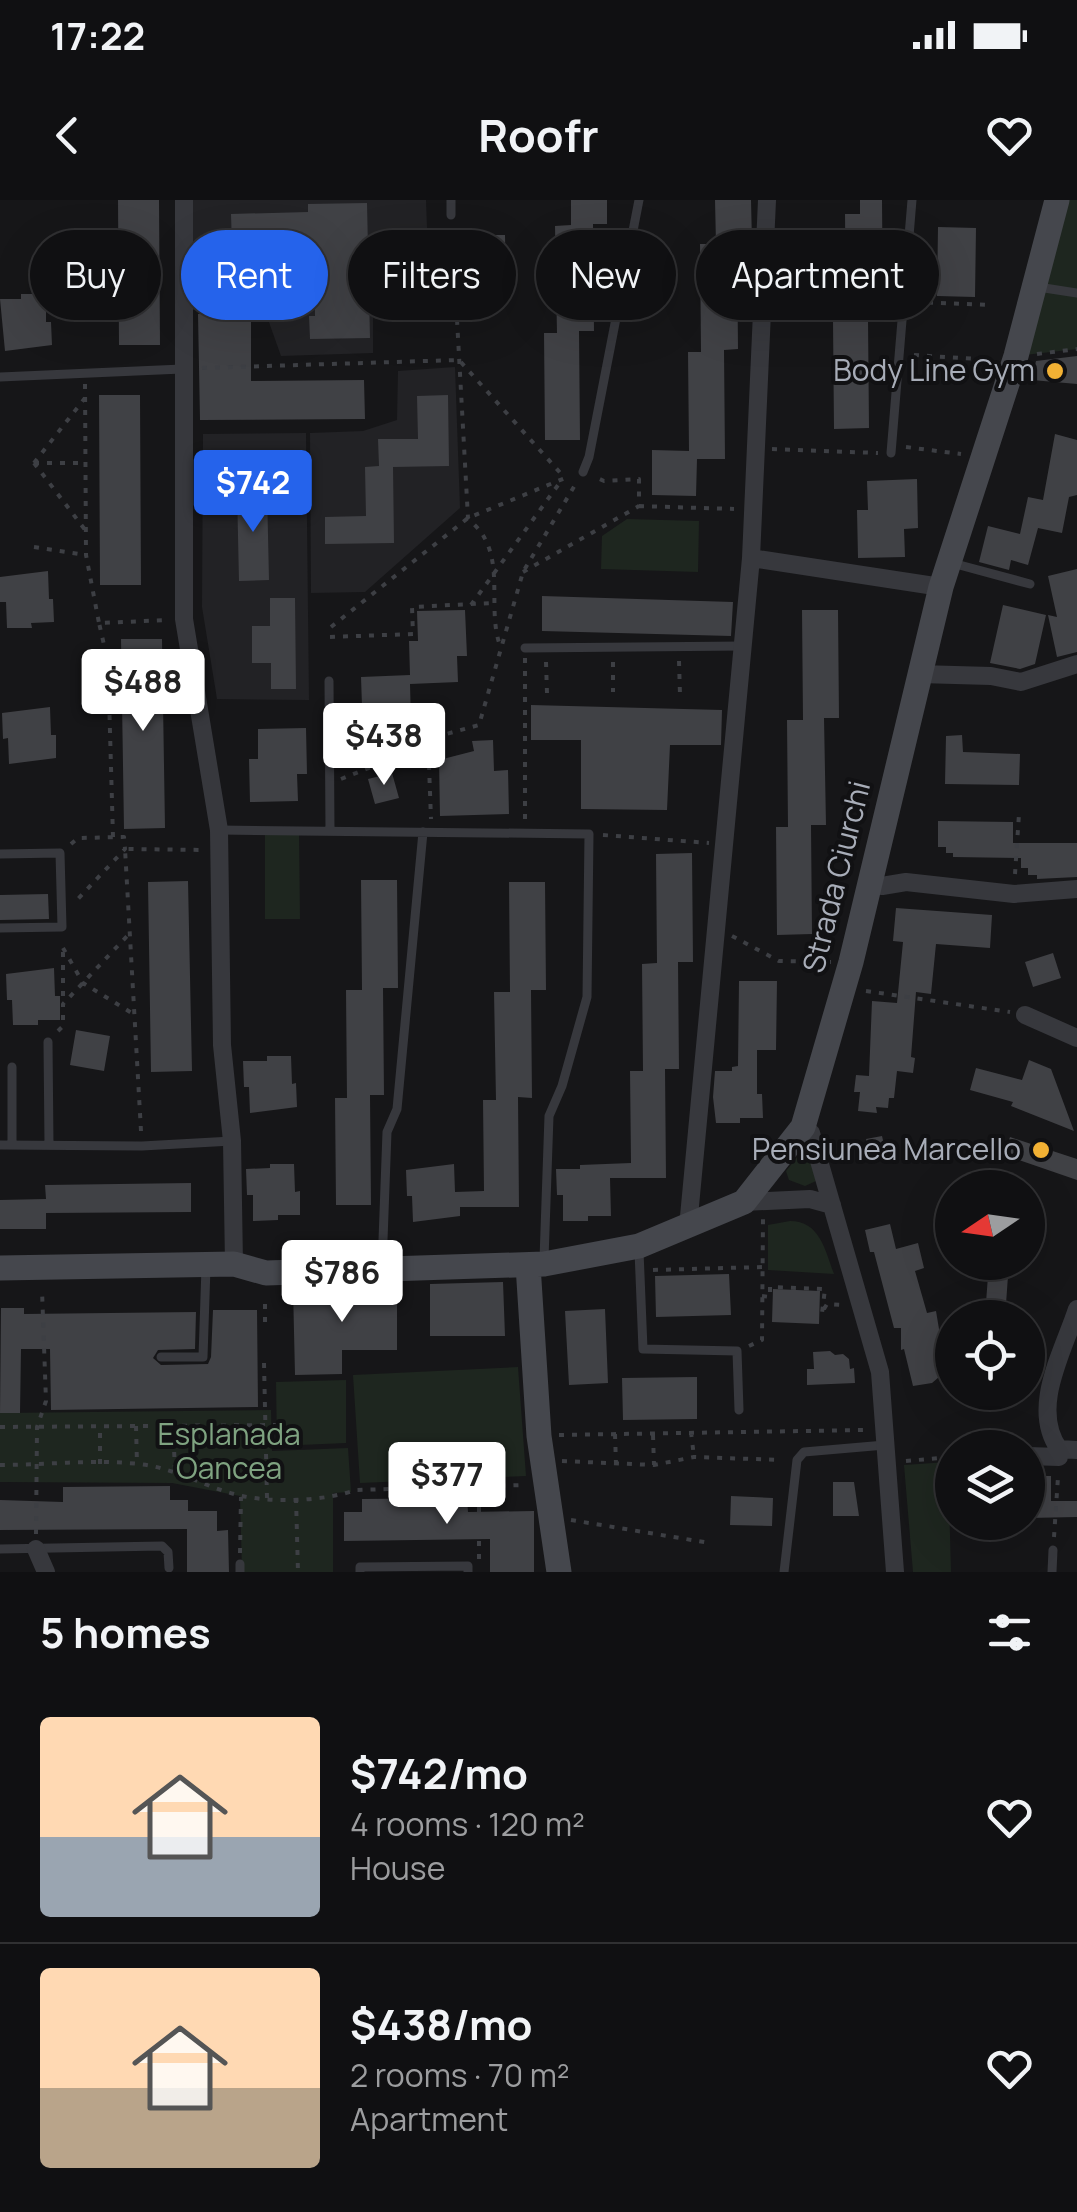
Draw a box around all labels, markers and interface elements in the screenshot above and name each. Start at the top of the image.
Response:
text: 17:22 [50,9,145,61]
text: Roofr [478,104,599,166]
icon: back [40,108,95,163]
icon: heart [982,108,1037,163]
chip: Buy [30,230,161,320]
chip: Rent [181,230,328,320]
chip: Filters [348,230,516,320]
chip: New [536,230,676,320]
chip: Apartment [696,230,939,320]
place label: Body Line Gym [833,349,1035,390]
marker: Body Line Gym [1044,360,1066,382]
pin: $742 [194,450,312,535]
text: $742 [216,460,290,504]
pin: $488 [84,649,202,734]
text: $488 [104,659,182,703]
pin: $438 [325,703,443,788]
text: $438 [345,713,423,757]
street label: Strada Ciurchi [792,777,879,977]
place label: Pensiunea Marcello [752,1128,1021,1169]
marker: Pensiunea Marcello [1030,1139,1052,1161]
north arrow [935,1170,1045,1280]
map controls [935,1170,1045,1540]
pin: $786 [283,1240,401,1325]
text: $786 [304,1250,380,1294]
button: locate [935,1300,1045,1410]
park label: Esplanada Oancea [157,1413,301,1488]
button: layers [935,1430,1045,1540]
pin: $377 [388,1442,506,1527]
text: $377 [410,1452,484,1496]
text: 5 homes [40,1603,211,1661]
icon: filters [982,1605,1037,1660]
text: $742/mo [350,1744,528,1802]
icon: home [120,1757,240,1877]
icon: heart [982,1790,1037,1845]
text: 4 rooms · 120 m² [350,1802,585,1846]
text: House [350,1846,445,1890]
text: $438/mo [350,1995,532,2053]
icon: home [120,2008,240,2128]
icon: heart [982,2041,1037,2096]
text: 2 rooms · 70 m² [350,2053,570,2097]
text: Apartment [350,2097,508,2141]

